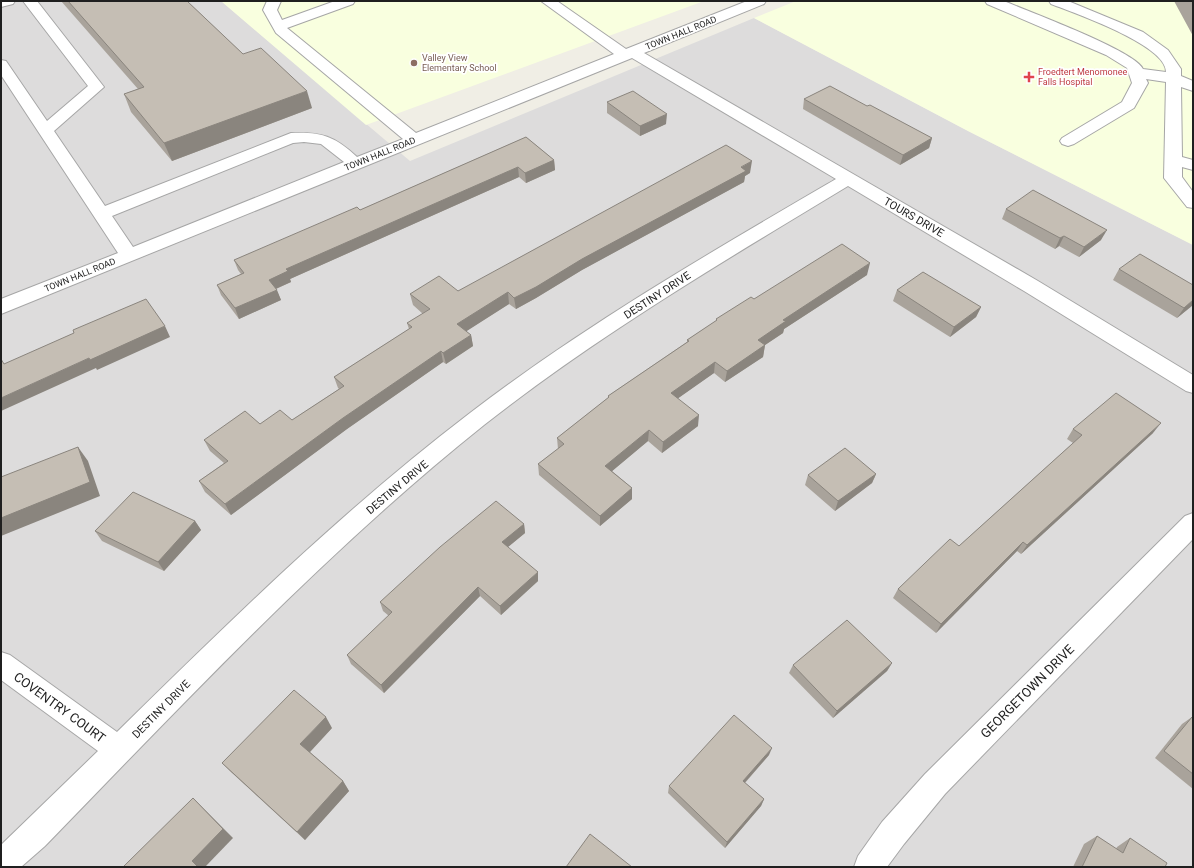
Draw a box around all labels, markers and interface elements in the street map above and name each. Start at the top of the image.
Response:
street label: TOWN HALL ROAD [644,14,718,52]
place label: Valley View Elementary School [422,53,497,73]
marker: Valley View Elementary School [409,58,419,68]
place label: Froedtert Menomonee Falls Hospital [1038,67,1127,87]
marker: Froedtert Menomonee Falls Hospital [1023,71,1035,83]
street label: TOWN HALL ROAD [343,135,417,173]
street label: TOURS DRIVE [881,195,946,240]
street label: TOWN HALL ROAD [43,256,117,294]
street label: DESTINY DRIVE [622,269,693,322]
street label: DESTINY DRIVE [364,458,431,517]
street label: GEORGETOWN DRIVE [978,642,1077,741]
street label: COVENTRY COURT [11,669,109,746]
street label: DESTINY DRIVE [130,678,193,741]

